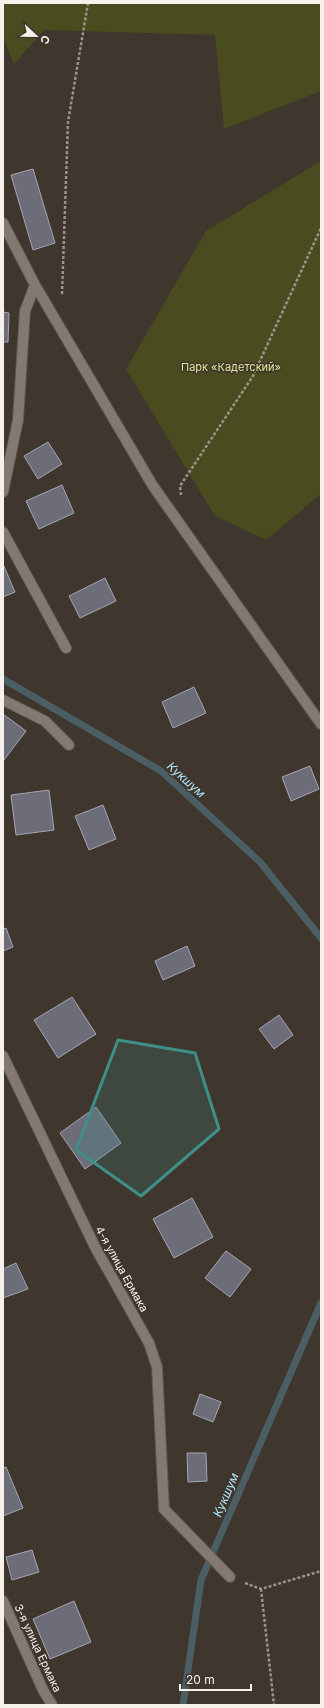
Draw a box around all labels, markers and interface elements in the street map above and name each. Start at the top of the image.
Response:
north arrow [16,16,56,56]
text: С [37,33,53,46]
park label: Парк «Кадетский» [181,360,281,374]
water label: Кукшум [164,758,209,801]
street label: 4-я улица Ермака [93,1224,151,1314]
water label: Кукшум [210,1470,242,1519]
street label: 3-я улица Ермака [11,1602,65,1694]
scale bar [180,1666,251,1692]
text: 20 m [186,1672,215,1687]

